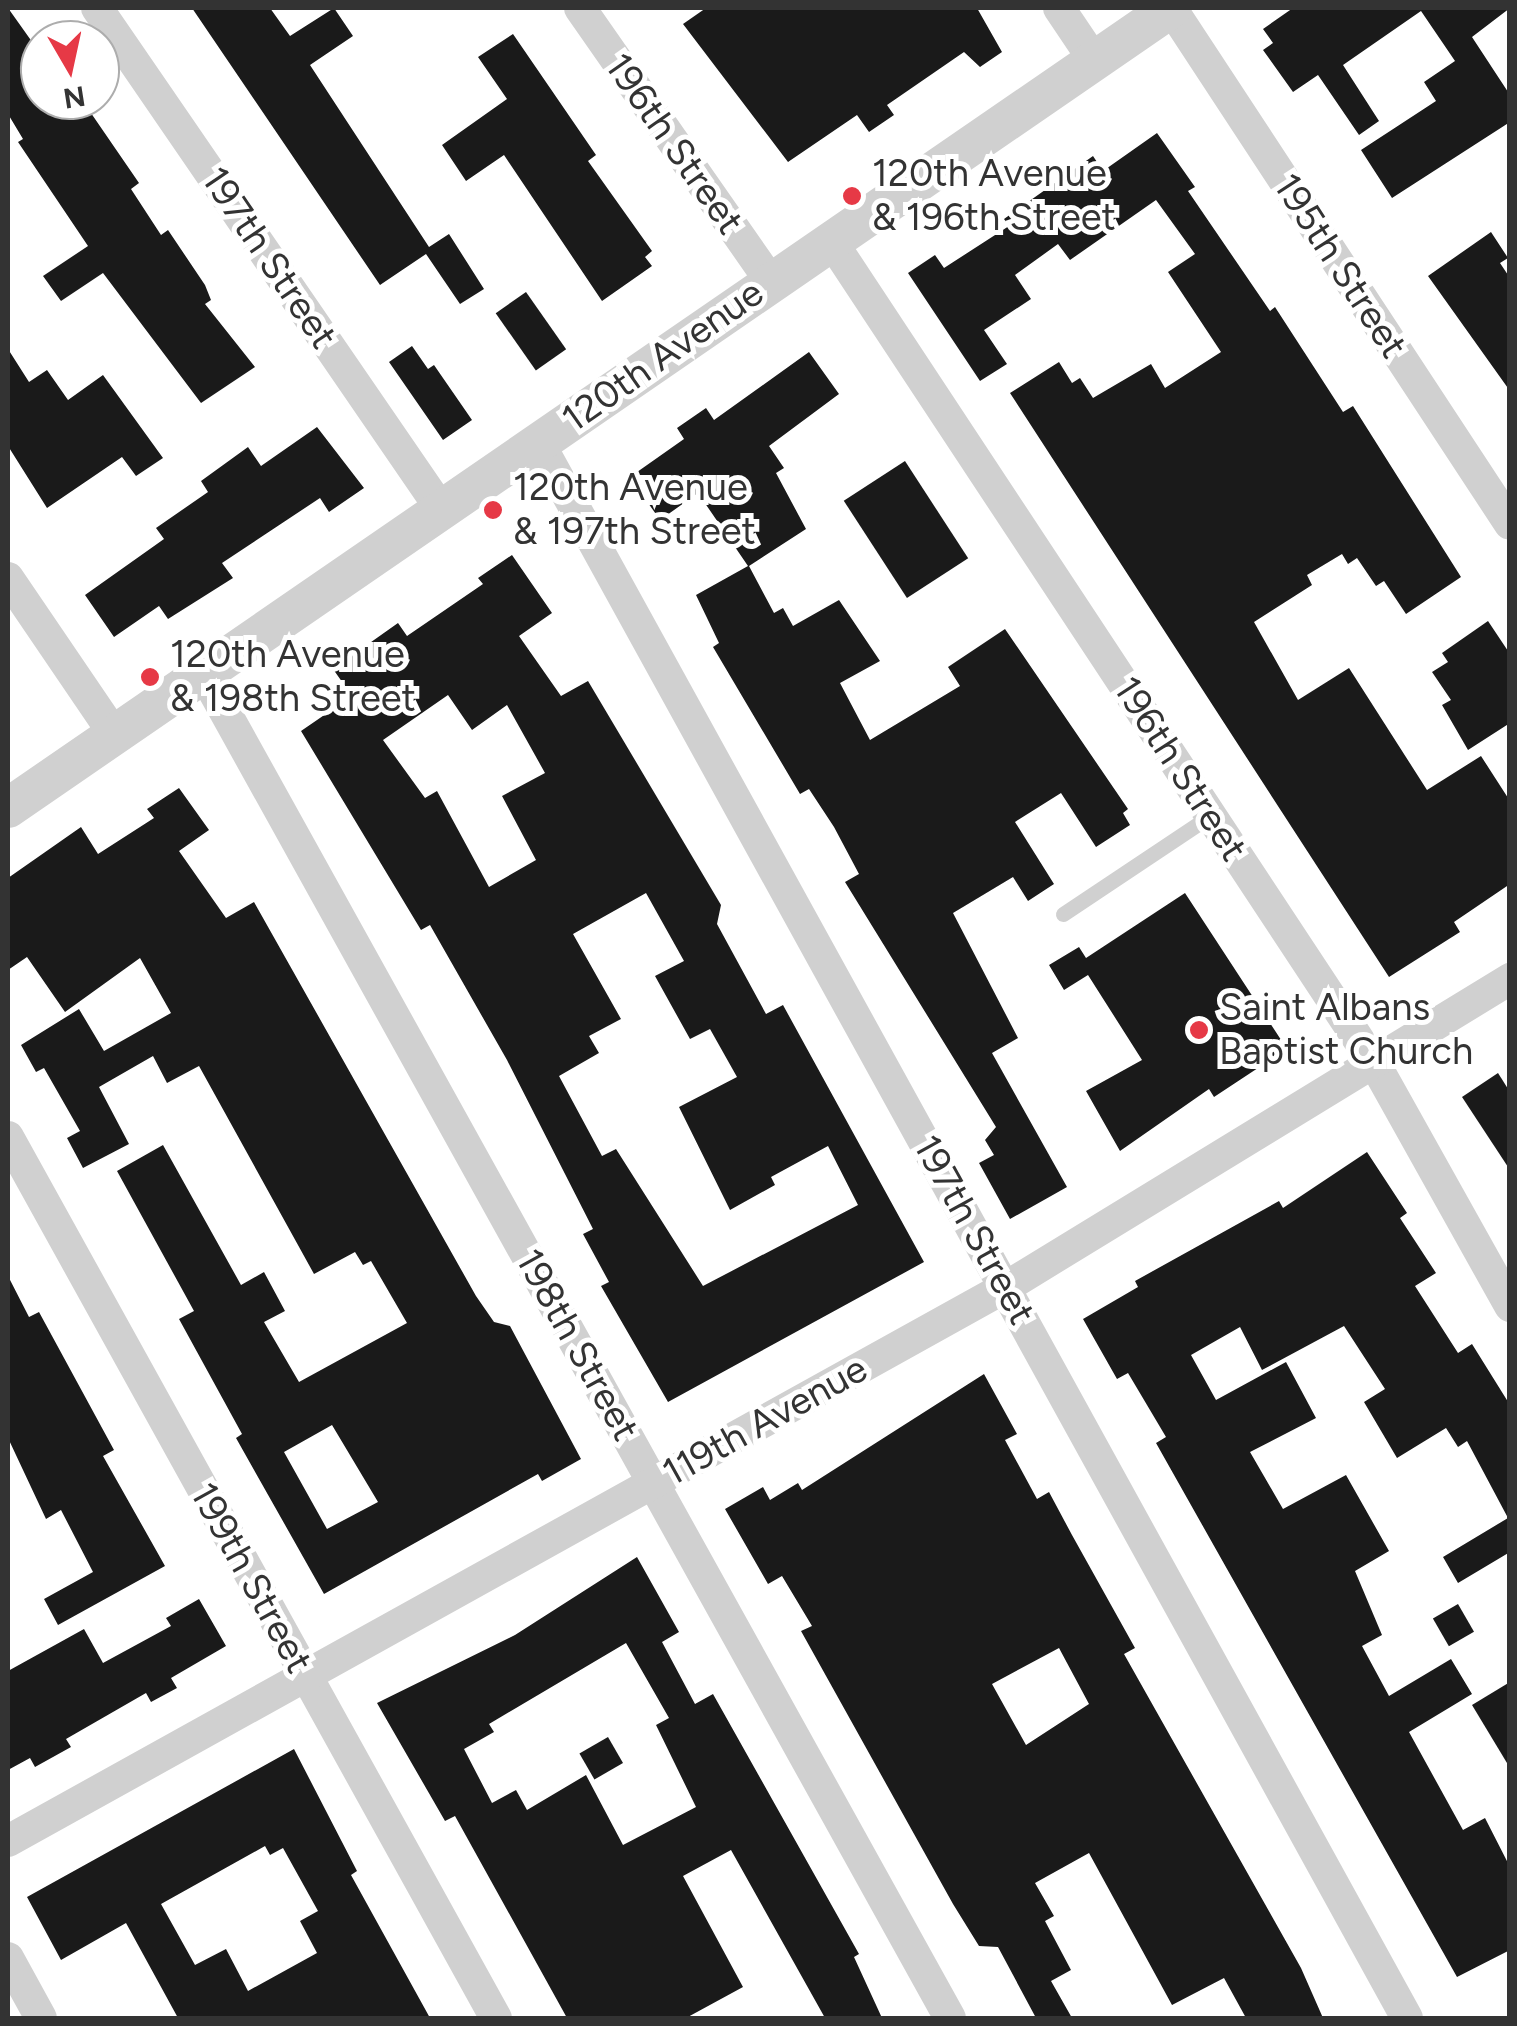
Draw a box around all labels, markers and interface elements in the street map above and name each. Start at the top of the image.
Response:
north arrow [20,20,120,120]
street label: 196th Street [595,45,753,243]
text: N [61,79,88,116]
place label: 120th Avenue & 196th Street [872,151,1116,240]
street label: 197th Street [192,159,346,357]
street label: 195th Street [1264,165,1416,367]
marker: 120th Avenue & 196th Street [841,185,863,207]
street label: 120th Avenue [554,270,772,442]
place label: 120th Avenue & 197th Street [513,465,756,554]
marker: 120th Avenue & 197th Street [482,499,504,521]
place label: 120th Avenue & 198th Street [170,632,416,722]
marker: 120th Avenue & 198th Street [139,666,161,688]
street label: 196th Street [1104,668,1256,870]
place label: Saint Albans Baptist Church [1219,985,1473,1074]
marker: Saint Albans Baptist Church [1188,1019,1210,1041]
street label: 197th Street [903,1128,1045,1332]
street label: 198th Street [506,1241,648,1449]
street label: 119th Avenue [655,1346,875,1496]
street label: 199th Street [180,1475,322,1681]

